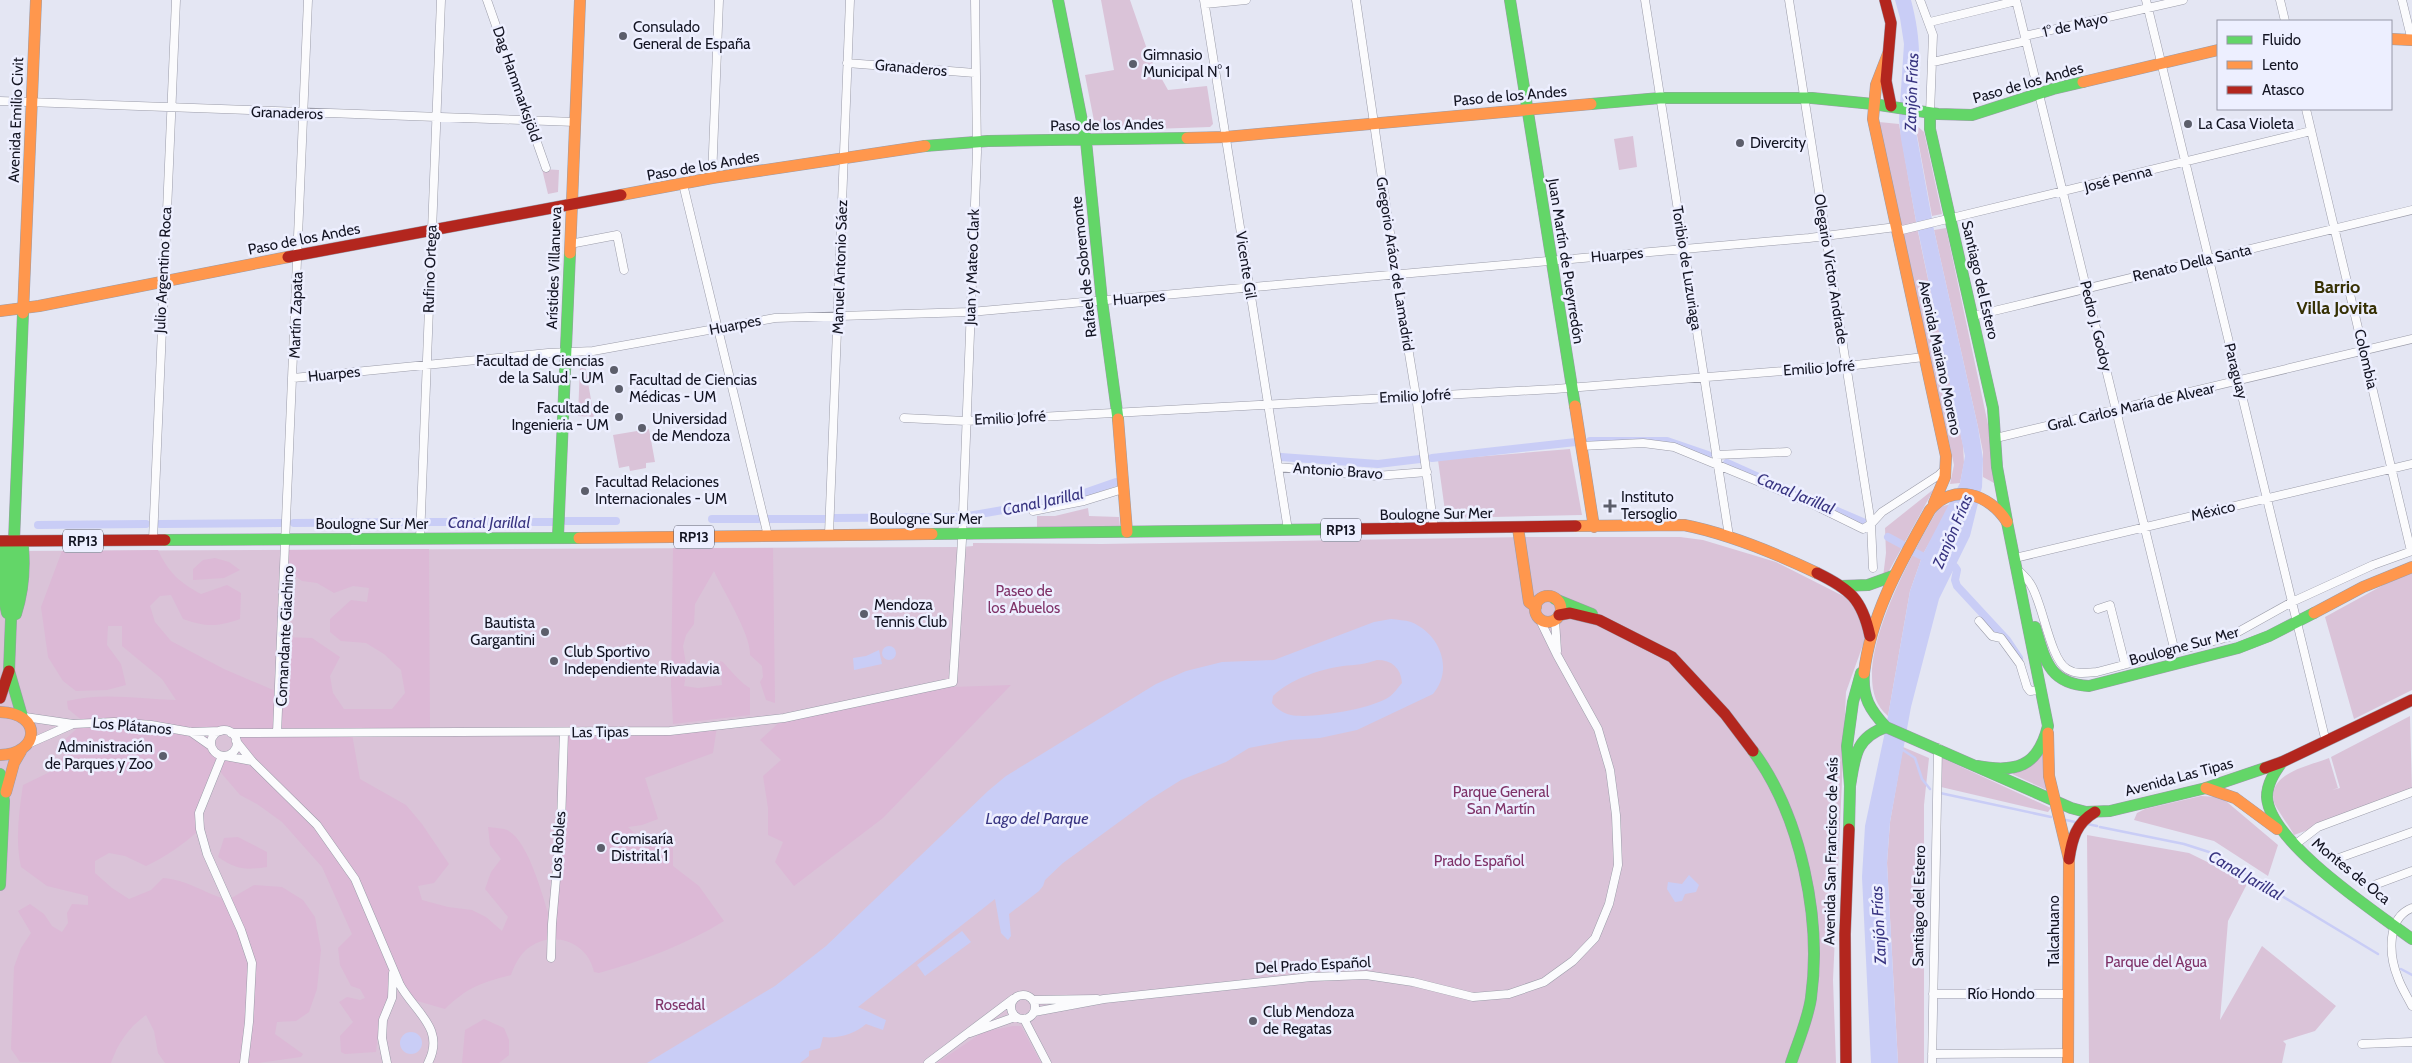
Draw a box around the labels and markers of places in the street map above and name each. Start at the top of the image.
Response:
place label: Consulado General de España [633,18,751,53]
marker: Consulado General de España [617,30,629,42]
place label: Gimnasio Municipal N° 1 [1143,46,1230,81]
marker: Gimnasio Municipal N° 1 [1127,58,1139,70]
place label: La Casa Violeta [2198,115,2295,133]
marker: La Casa Violeta [2182,118,2194,130]
place label: Divercity [1750,134,1806,152]
marker: Divercity [1734,137,1746,149]
place label: Facultad de Ciencias de la Salud - UM [476,352,604,387]
marker: Facultad de Ciencias de la Salud - UM [608,364,620,376]
place label: Facultad de Ciencias Médicas - UM [629,371,757,406]
marker: Facultad de Ciencias Médicas - UM [613,383,625,395]
place label: Facultad de Ingenieria - UM [511,399,609,434]
place label: Universidad de Mendoza [652,410,731,445]
marker: Facultad de Ingenieria - UM [613,411,625,423]
marker: Universidad de Mendoza [636,422,648,434]
place label: Facultad Relaciones Internacionales - UM [595,473,727,508]
marker: Facultad Relaciones Internacionales - UM [579,485,591,497]
place label: Instituto Tersoglio [1621,488,1677,523]
marker: Instituto Tersoglio [1603,499,1617,513]
place label: Mendoza Tennis Club [874,596,947,631]
marker: Mendoza Tennis Club [858,608,870,620]
place label: Bautista Gargantini [470,614,536,649]
marker: Bautista Gargantini [539,626,551,638]
place label: Club Sportivo Independiente Rivadavia [564,643,720,678]
marker: Club Sportivo Independiente Rivadavia [548,655,560,667]
place label: Administración de Parques y Zoo [45,738,153,773]
marker: Administración de Parques y Zoo [157,750,169,762]
place label: Comisaría Distrital 1 [611,830,674,865]
marker: Comisaría Distrital 1 [595,842,607,854]
place label: Club Mendoza de Regatas [1263,1003,1355,1038]
marker: Club Mendoza de Regatas [1247,1015,1259,1027]

